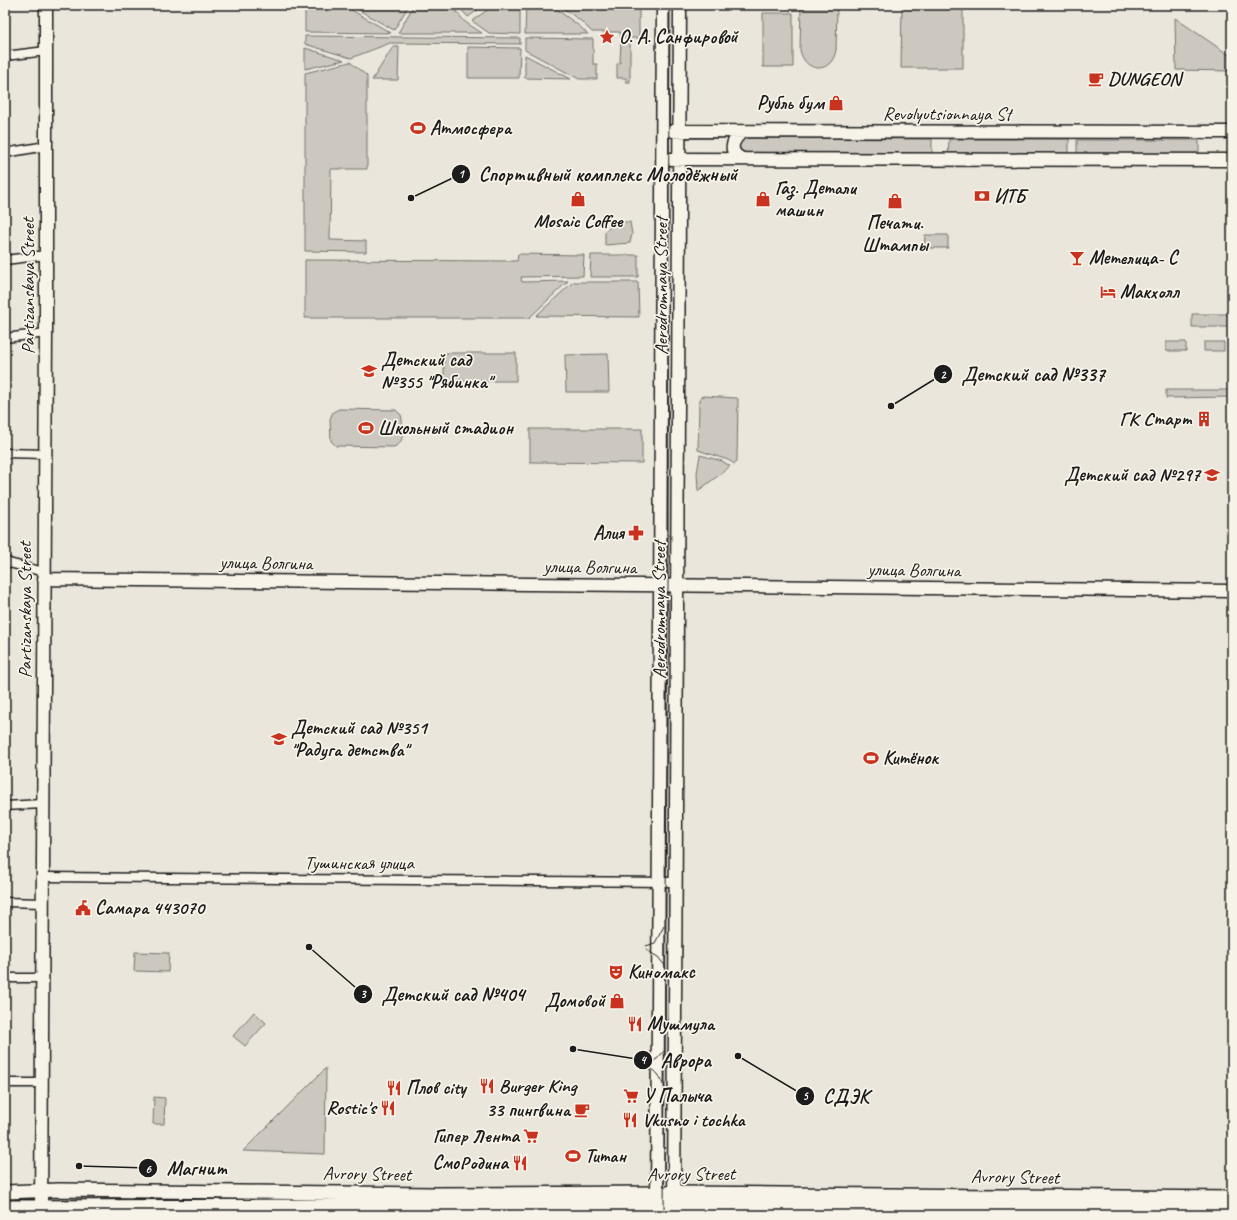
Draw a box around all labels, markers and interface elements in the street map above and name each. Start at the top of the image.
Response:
place label: О. А. Санфировой [619,25,739,49]
place icon: О. А. Санфировой [598,28,616,46]
place label: DUNGEON [1108,67,1184,91]
cafe icon: DUNGEON [1087,70,1105,88]
place label: Рубль бум [757,91,826,115]
shop icon: Рубль бум [827,94,845,112]
street label: Revolyutsionnaya St [883,102,1014,126]
place label: Атмосфера [430,116,513,140]
sports icon: Атмосфера [409,119,427,137]
callout: Спортивный комплекс Молодёжный [451,158,745,190]
text: Спортивный комплекс Молодёжный [479,162,739,187]
text: 1 [458,166,465,182]
place label: Газ. Детали машин [775,176,858,222]
place label: ИТБ [994,184,1029,208]
bank icon: ИТБ [973,187,991,205]
shop icon: Mosaic Coffee [569,190,587,208]
shop icon: Газ. Детали машин [754,190,772,208]
shop icon: Печати. Штампы [886,192,904,210]
place label: Mosaic Coffee [534,209,624,233]
place label: Печати. Штампы [862,211,929,257]
street label: Aerodromnaya Street [649,214,673,355]
street label: Partizanskaya Street [16,216,40,354]
place label: Метелица- С [1089,246,1180,270]
bar icon: Метелица- С [1068,249,1086,267]
place label: Макхолл [1120,280,1180,304]
hotel icon: Макхолл [1099,283,1117,301]
place label: Детский сад №355 "Рябинка" [381,348,496,394]
callout: Детский сад №337 [933,358,1112,390]
school or university icon: Детский сад №355 "Рябинка" [360,362,378,380]
text: Детский сад №337 [961,362,1107,387]
text: 2 [940,367,947,383]
place label: ГК Старт [1120,407,1192,431]
building icon: ГК Старт [1195,410,1213,428]
place label: Школьный стадион [378,416,515,440]
sports icon: Школьный стадион [357,419,375,437]
place label: Детский сад №297 [1064,463,1203,487]
school or university icon: Детский сад №297 [1203,466,1221,484]
place label: Алия [593,521,625,545]
pharmacy icon: Алия [627,524,645,542]
street label: Aerodromnaya Street [647,538,671,679]
street label: Partizanskaya Street [13,540,37,678]
street label: улица Волгина [218,550,315,576]
street label: улица Волгина [542,554,639,580]
street label: улица Волгина [866,557,963,583]
place label: Детский сад №351 "Радуга детства" [291,716,429,762]
school or university icon: Детский сад №351 "Радуга детства" [270,730,288,748]
place label: Китёнок [883,746,939,770]
sports icon: Китёнок [862,749,880,767]
street label: Тушинская улица [304,851,415,875]
place label: Самара 443070 [95,896,207,920]
public building icon: Самара 443070 [74,899,92,917]
place label: Киномакс [628,960,696,984]
theatre icon: Киномакс [607,963,625,981]
callout: Детский сад №404 [353,978,532,1010]
text: Детский сад №404 [381,982,528,1007]
text: 3 [360,986,367,1002]
place label: Домовой [544,989,607,1013]
shop icon: Домовой [608,992,626,1010]
place label: Мушмула [647,1012,716,1036]
restaurant icon: Мушмула [626,1015,644,1033]
callout: Аврора [633,1044,720,1076]
text: Аврора [661,1048,712,1073]
text: 4 [640,1052,647,1068]
place label: Burger King [499,1074,579,1098]
place label: Плов city [406,1076,468,1100]
restaurant icon: Burger King [478,1077,496,1095]
restaurant icon: Плов city [385,1079,403,1097]
callout: СДЭК [795,1080,877,1112]
place label: У Палыча [643,1084,713,1108]
text: СДЭК [823,1084,873,1109]
supermarket icon: У Палыча [622,1087,640,1105]
text: 5 [802,1088,809,1104]
place label: Rostic's [326,1096,378,1120]
place label: 33 пингвина [486,1098,572,1122]
restaurant icon: Rostic's [379,1099,397,1117]
cafe icon: 33 пингвина [573,1101,591,1119]
place label: Vkusno i tochka [642,1108,746,1132]
restaurant icon: Vkusno i tochka [621,1111,639,1129]
place label: Гипер Лента [433,1124,521,1148]
supermarket icon: Гипер Лента [522,1127,540,1145]
place label: Титан [585,1144,627,1168]
sports icon: Титан [564,1147,582,1165]
place label: СмоРодина [433,1151,510,1175]
callout: Магнит [138,1152,235,1184]
restaurant icon: СмоРодина [511,1154,529,1172]
text: Магнит [167,1156,228,1181]
text: 6 [145,1161,152,1177]
street label: Avrory Street [323,1161,413,1187]
street label: Avrory Street [647,1162,737,1186]
street label: Avrory Street [971,1164,1061,1190]

